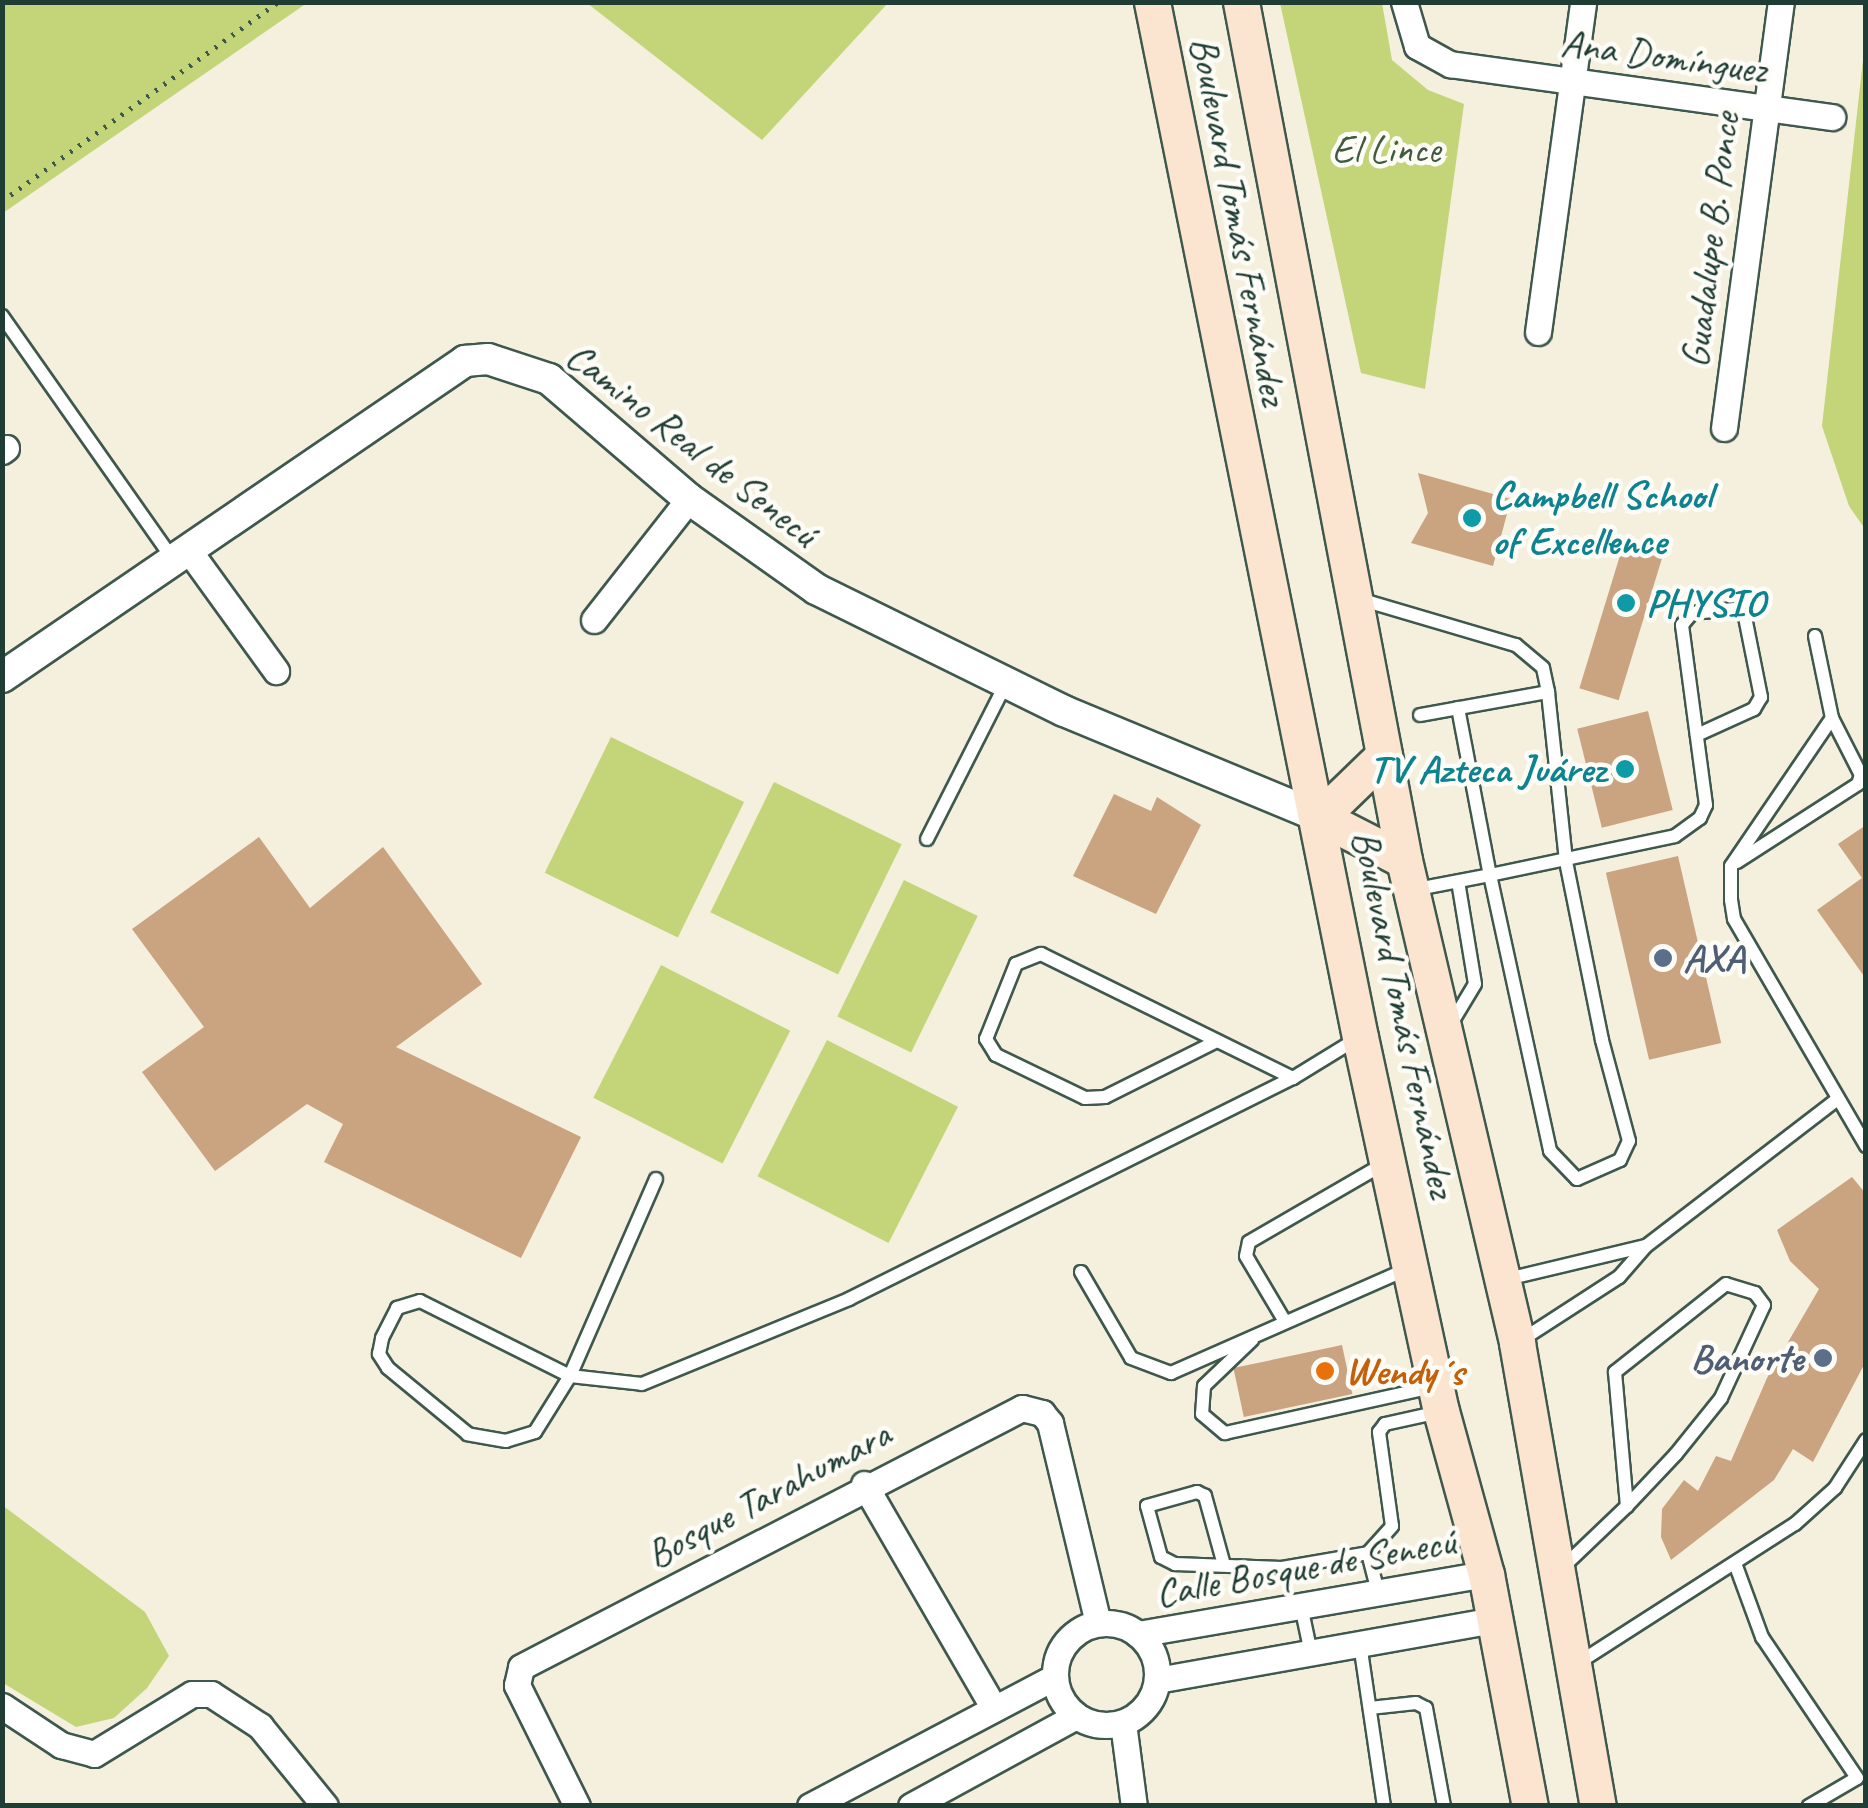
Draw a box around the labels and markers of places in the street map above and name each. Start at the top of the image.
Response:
place label: Campbell School of Excellence [1492,471,1710,565]
marker: Campbell School of Excellence [1461,507,1483,529]
place label: PHYSIO [1646,579,1764,627]
marker: PHYSIO [1615,592,1637,614]
place label: TV Azteca Juárez [1370,745,1605,793]
marker: TV Azteca Juárez [1614,758,1636,780]
place label: AXA [1683,934,1744,982]
marker: AXA [1652,947,1674,969]
place label: Banorte [1690,1334,1803,1382]
place label: Wendy´s [1345,1347,1464,1395]
marker: Banorte [1812,1347,1834,1369]
marker: Wendy´s [1314,1360,1336,1382]

